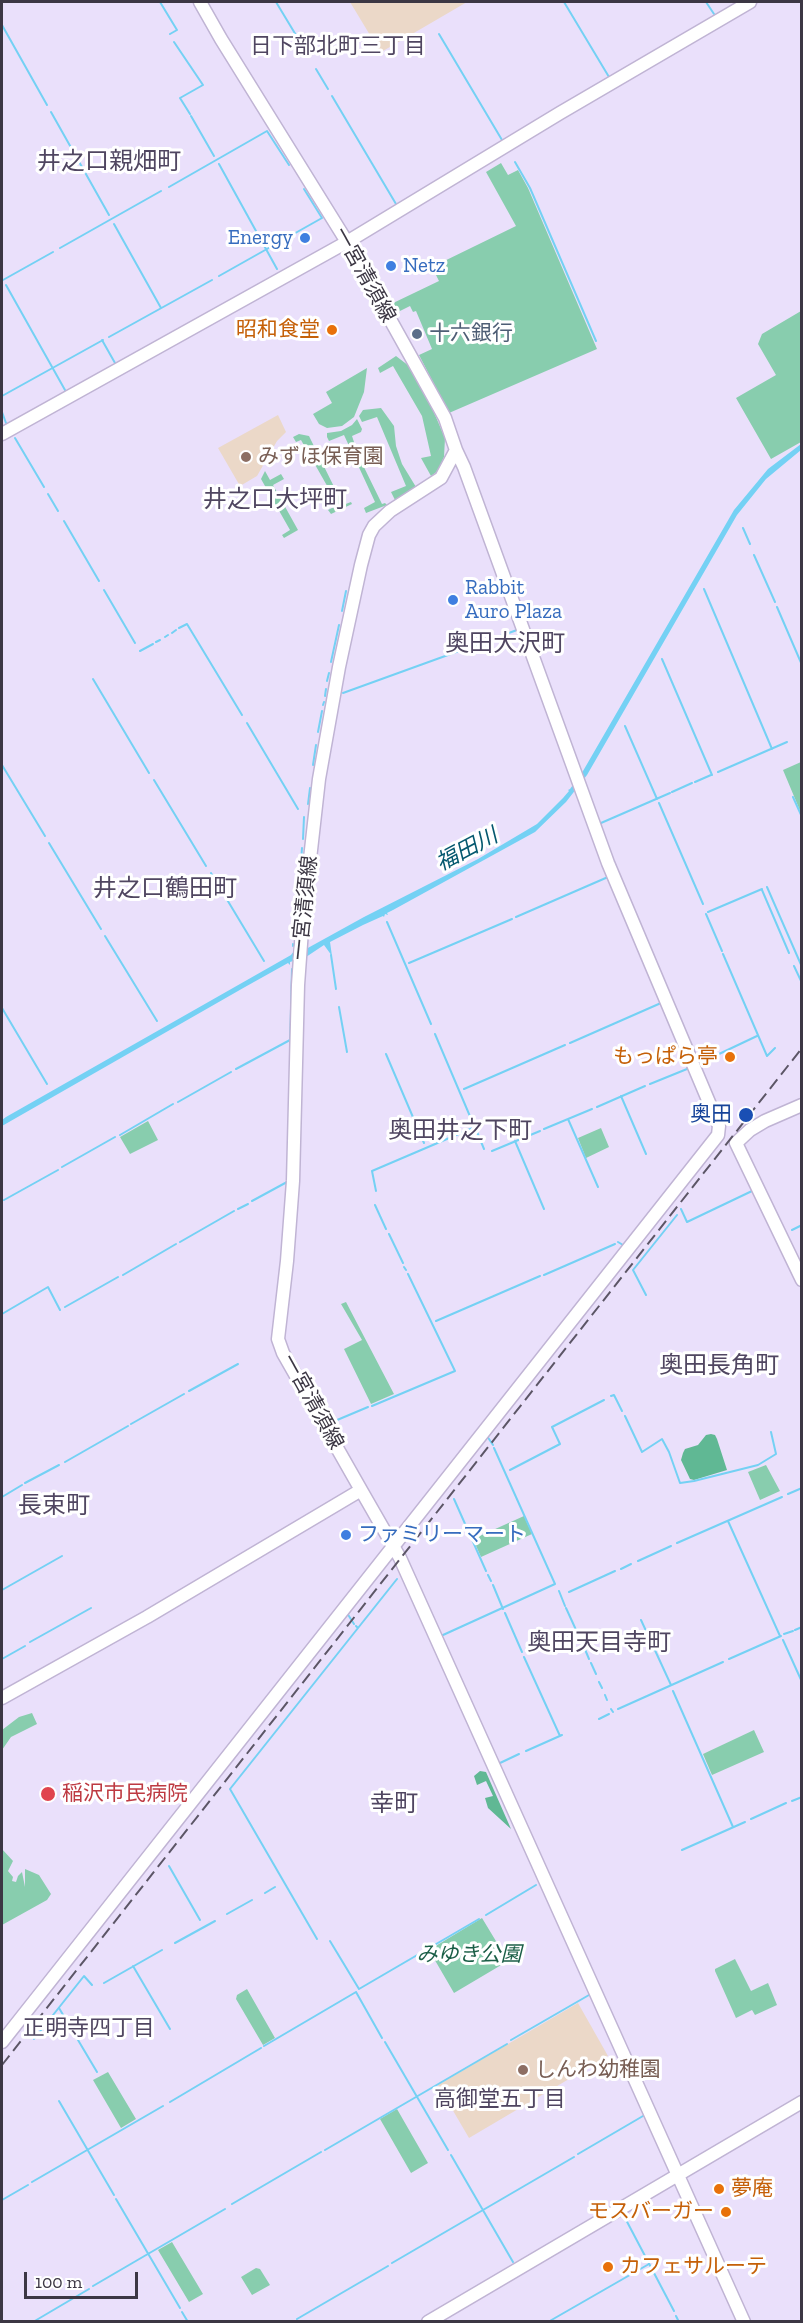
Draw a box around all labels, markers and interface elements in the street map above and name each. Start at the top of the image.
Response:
district label: 日下部北町三丁目 [250,34,426,60]
district label: 井之口親畑町 [37,148,181,176]
street label: 一宮清須線 [328,223,400,327]
place label: Energy [228,225,293,251]
marker: Energy [298,231,312,245]
place label: Netz [403,253,445,279]
marker: Netz [384,259,398,273]
place label: 昭和食堂 [236,317,320,343]
place label: 十六銀行 [429,321,513,347]
marker: 昭和食堂 [325,323,339,337]
marker: 十六銀行 [410,327,424,341]
place label: みずほ保育園 [258,444,384,470]
marker: みずほ保育園 [239,450,253,464]
district label: 井之口大坪町 [203,486,347,514]
place label: Rabbit Auro Plaza [465,575,562,625]
marker: Rabbit Auro Plaza [446,593,460,607]
district label: 奥田大沢町 [445,630,565,658]
water label: 福田川 [432,823,502,877]
street label: 一宮清須線 [287,854,323,962]
district label: 井之口鶴田町 [93,875,237,903]
place label: もっぱら亭 [613,1044,718,1070]
marker: もっぱら亭 [723,1050,737,1064]
place label: 奥田 [690,1102,732,1128]
marker: 奥田 [737,1106,755,1124]
district label: 奥田井之下町 [388,1117,532,1145]
street label: 一宮清須線 [276,1350,348,1454]
district label: 奥田長角町 [659,1352,779,1380]
district label: 長束町 [18,1492,90,1520]
place label: ファミリーマート [358,1522,526,1548]
marker: ファミリーマート [339,1528,353,1542]
district label: 奥田天目寺町 [527,1629,671,1657]
place label: 稲沢市民病院 [62,1781,188,1807]
marker: 稲沢市民病院 [39,1785,57,1803]
district label: 幸町 [370,1790,418,1818]
park label: みゆき公園 [417,1942,521,1968]
district label: 正明寺四丁目 [23,2016,155,2042]
place label: しんわ幼稚園 [535,2057,661,2083]
marker: しんわ幼稚園 [516,2063,530,2077]
district label: 高御堂五丁目 [434,2087,566,2113]
place label: 夢庵 [731,2176,773,2202]
marker: 夢庵 [712,2182,726,2196]
place label: モスバーガー [588,2199,714,2225]
marker: モスバーガー [719,2205,733,2219]
place label: カフェサルーテ [620,2254,767,2280]
scale bar [27,2260,141,2298]
marker: カフェサルーテ [601,2260,615,2274]
text: 100 m [35,2271,82,2293]

